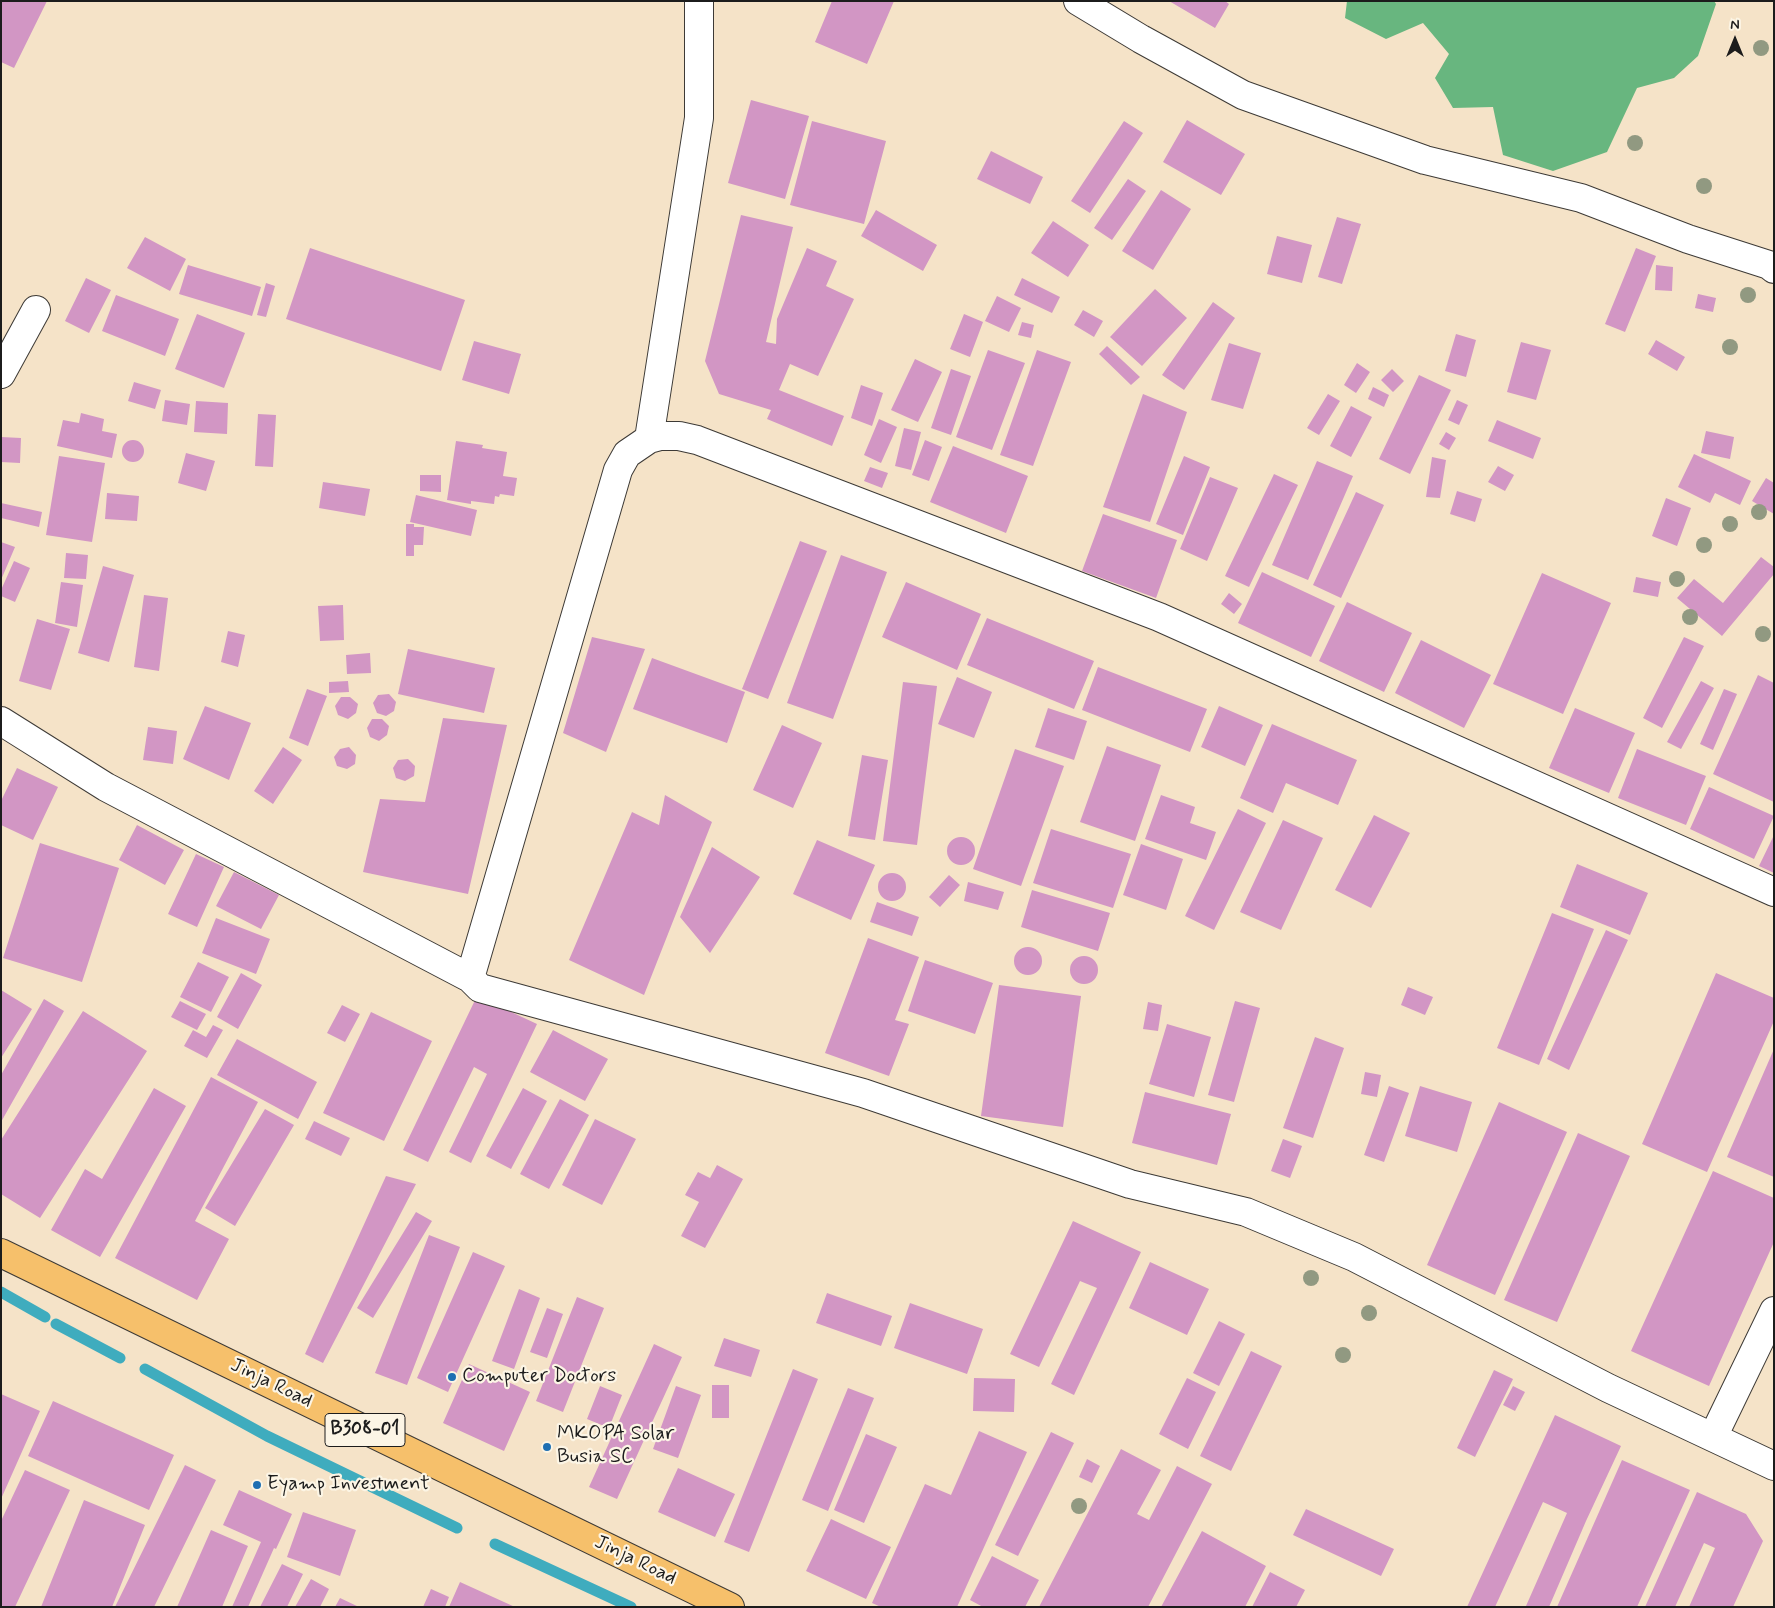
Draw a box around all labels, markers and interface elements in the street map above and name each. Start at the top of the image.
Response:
north arrow [1710,15,1760,65]
text: N [1730,16,1740,34]
street label: Jinja Road [226,1354,316,1414]
place label: Computer Doctors [462,1365,616,1389]
marker: Computer Doctors [446,1371,458,1383]
road number: B308-01 [325,1414,405,1446]
place label: MKOPA Solar Busia SC [557,1423,674,1470]
marker: MKOPA Solar Busia SC [541,1441,553,1453]
place label: Eyamp Investment [267,1473,430,1497]
marker: Eyamp Investment [251,1479,263,1491]
street label: Jinja Road [590,1531,680,1591]

